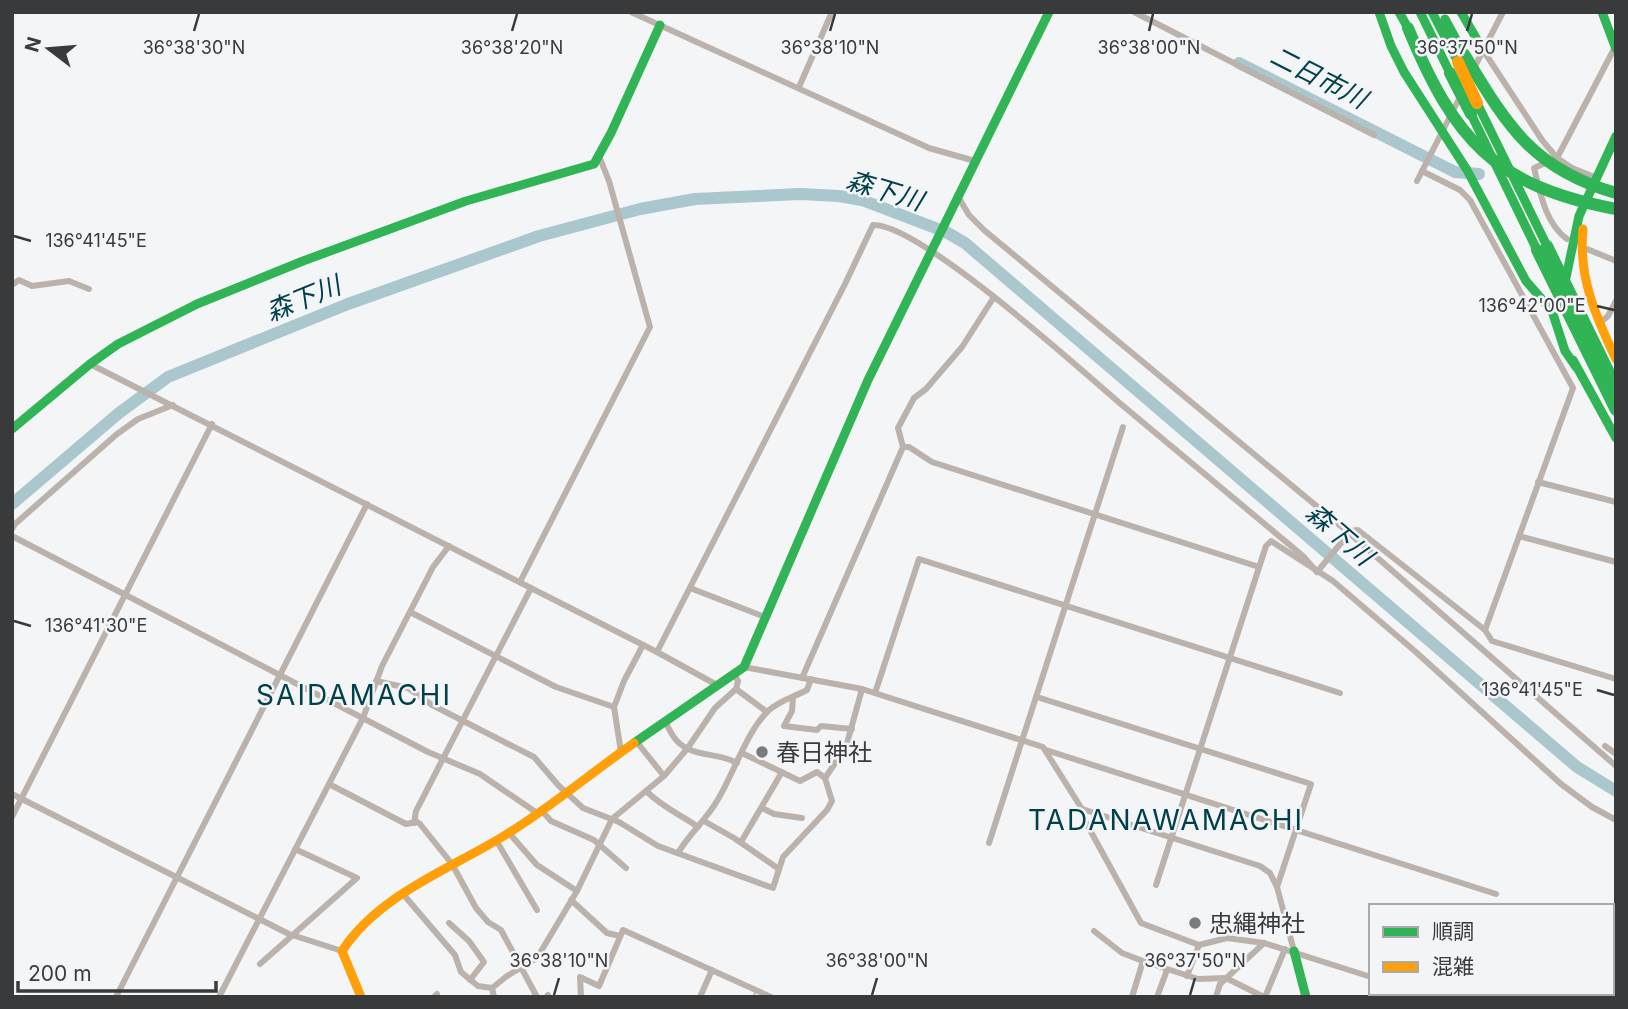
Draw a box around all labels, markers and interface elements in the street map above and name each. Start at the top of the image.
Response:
north arrow [14,14,84,84]
text: N [20,34,46,55]
text: 36°38'30"N [143,37,245,58]
text: 36°38'20"N [461,37,563,58]
text: 36°38'10"N [781,37,879,58]
text: 36°38'00"N [1098,37,1200,58]
text: 36°37'50"N [1416,37,1518,58]
water label: 二日市川 [1266,40,1375,116]
water label: 森下川 [843,164,930,217]
text: 136°41'45"E [45,230,147,251]
water label: 森下川 [261,268,348,327]
text: 136°42'00"E [1479,295,1585,316]
water label: 森下川 [1300,497,1382,573]
text: 136°41'30"E [45,615,147,636]
district label: SAIDAMACHI [256,678,452,712]
text: 136°41'45"E [1481,679,1583,700]
place label: 春日神社 [776,738,872,767]
marker: 春日神社 [754,744,770,760]
district label: TADANAWAMACHI [1028,803,1304,837]
legend [1369,904,1614,995]
place label: 忠縄神社 [1209,909,1305,938]
marker: 忠縄神社 [1187,915,1203,931]
text: 順調 [1432,919,1474,944]
scale bar [18,950,215,994]
text: 36°38'10"N [510,950,608,971]
text: 36°38'00"N [826,950,928,971]
text: 36°37'50"N [1144,950,1246,971]
text: 混雑 [1432,954,1474,979]
text: 200 m [28,961,92,986]

